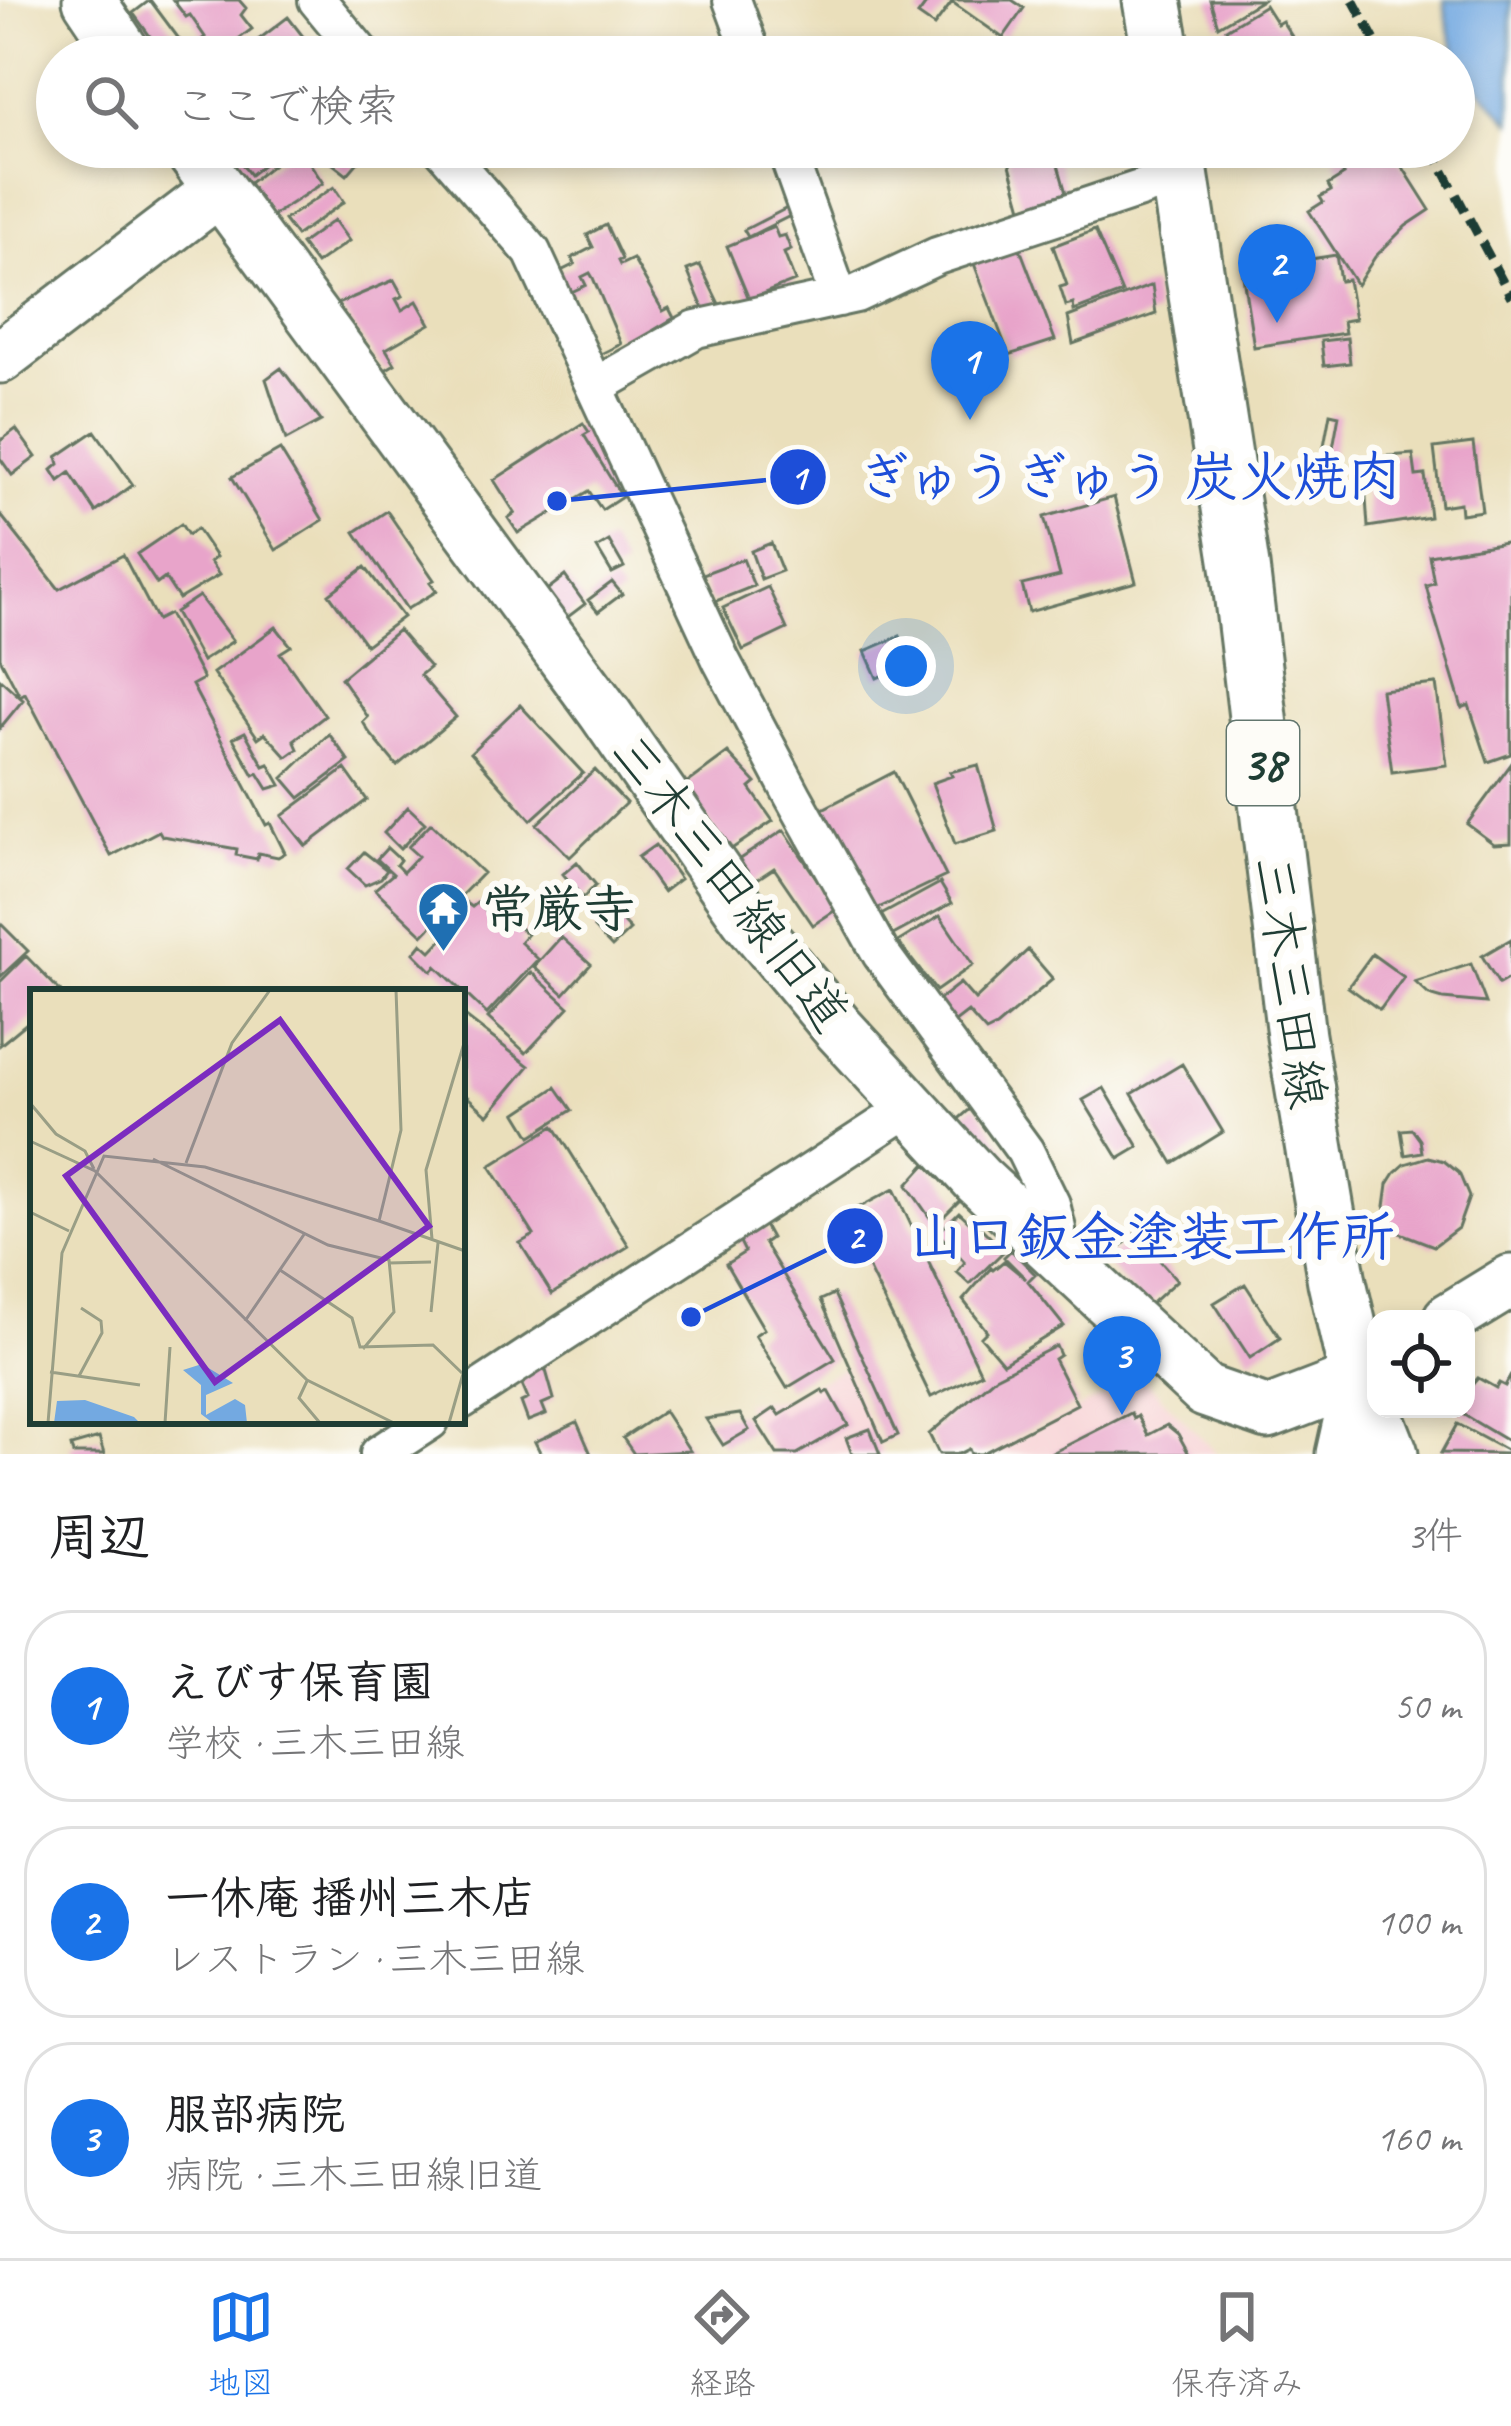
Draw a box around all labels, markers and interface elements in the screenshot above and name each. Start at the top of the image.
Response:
search box [36,36,1475,168]
icon: search [78,69,144,135]
text: ここで検索 [174,78,399,135]
pin: 2 [1238,224,1316,323]
pin: 1 [931,321,1009,420]
callout: ぎゅうぎゅう 炭火焼肉 [768,432,1429,522]
text: ぎゅうぎゅう 炭火焼肉 [857,443,1401,511]
text: 1 [790,454,810,500]
your location [876,636,936,696]
street label: 三木三田線旧道 [597,721,863,1044]
road number: 38 [1227,721,1299,805]
street label: 三木三田線 [1241,851,1339,1113]
place label: 常厳寺 [482,877,635,941]
temple icon: 常厳寺 [415,880,471,954]
inset map [30,989,465,1424]
callout: 山口鈑金塗装工作所 [825,1191,1419,1281]
text: 山口鈑金塗装工作所 [909,1203,1395,1271]
text: 2 [847,1214,867,1260]
map controls [1367,1310,1475,1418]
button: locate [1367,1310,1475,1418]
pin: 3 [1083,1316,1161,1415]
text: 周辺 [48,1505,150,1569]
text: 3件 [1406,1512,1463,1561]
text: えびす保育園 [165,1654,434,1711]
text: 1 [81,1682,99,1731]
text: 50 m [1394,1682,1460,1731]
text: 学校 · 三木三田線 [165,1719,464,1768]
text: 一休庵 播州三木店 [165,1870,536,1927]
text: 2 [81,1898,99,1947]
text: 100 m [1376,1898,1460,1947]
text: レストラン · 三木三田線 [165,1935,584,1984]
text: 服部病院 [165,2086,345,2143]
text: 3 [81,2114,99,2163]
text: 160 m [1376,2114,1460,2163]
text: 病院 · 三木三田線旧道 [165,2151,542,2200]
tab: 地図 [208,2284,274,2404]
tab: 経路 [689,2284,755,2404]
tab: 保存済み [1171,2284,1303,2404]

